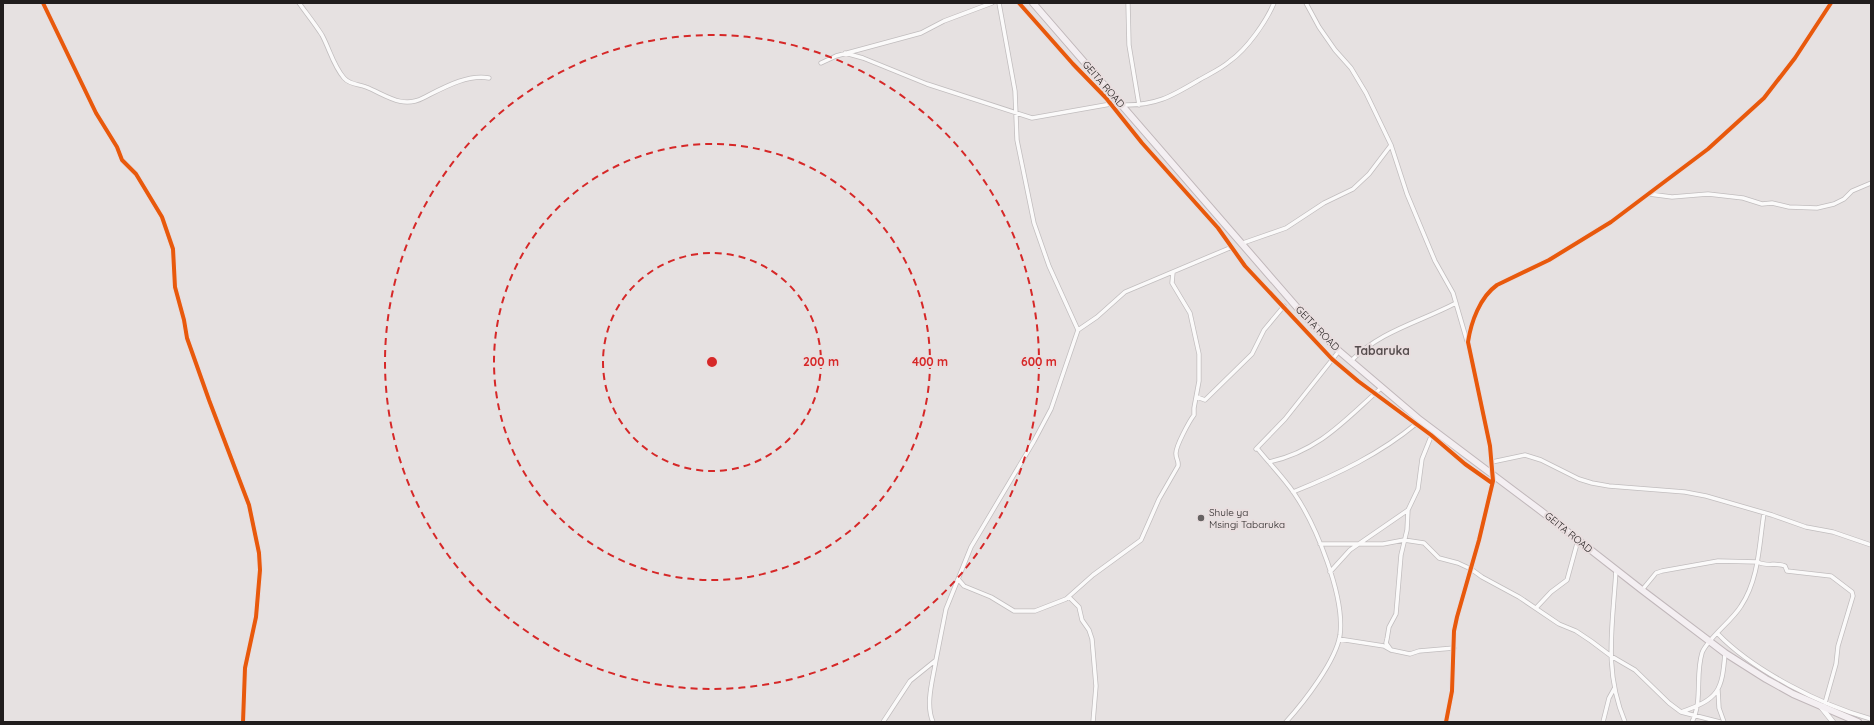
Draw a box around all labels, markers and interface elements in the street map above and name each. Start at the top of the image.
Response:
street label: GEITA ROAD [1080,58,1127,110]
street label: GEITA ROAD [1293,303,1342,354]
district label: Tabaruka [1354,343,1410,358]
text: 200 m [803,354,839,369]
text: 400 m [912,354,948,369]
text: 600 m [1021,354,1057,369]
centre of rings [705,355,719,369]
place label: Shule ya Msingi Tabaruka [1209,506,1285,531]
street label: GEITA ROAD [1542,509,1595,556]
marker: Shule ya Msingi Tabaruka [1196,513,1206,523]

